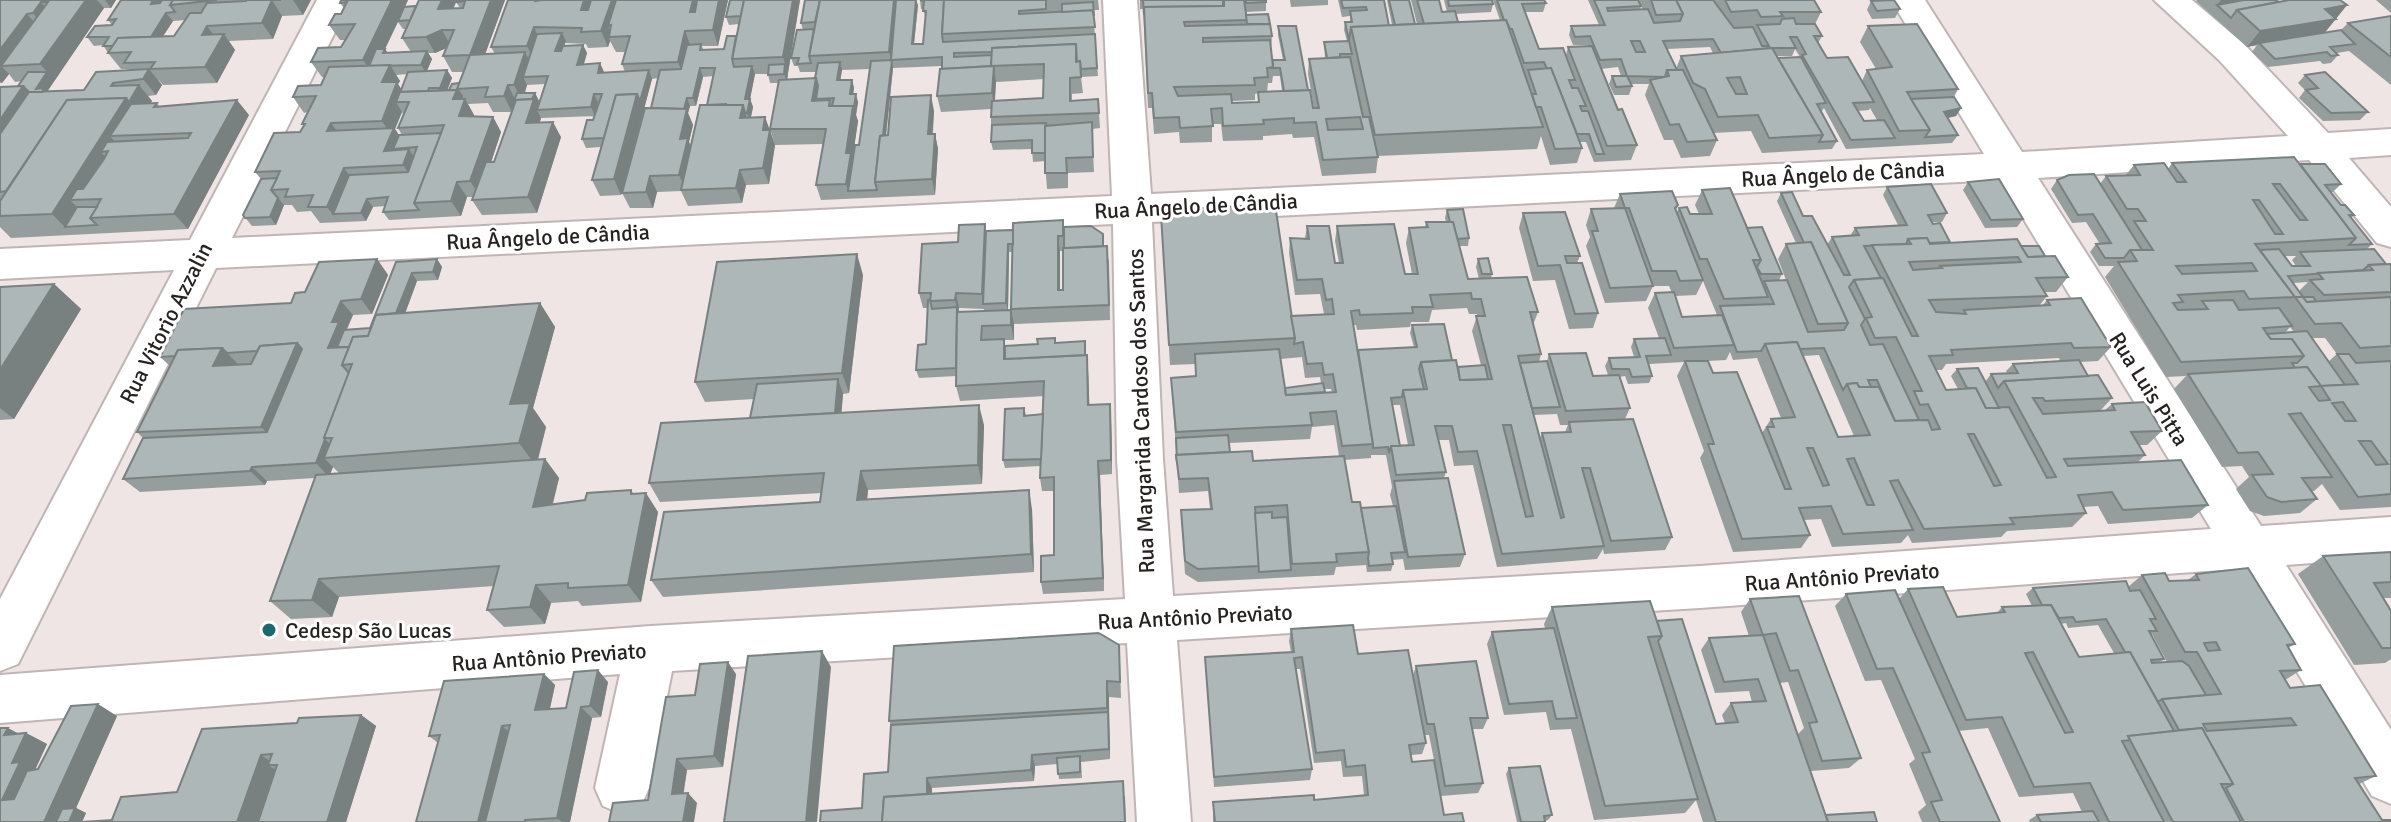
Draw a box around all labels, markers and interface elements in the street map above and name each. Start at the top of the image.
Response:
street label: Rua Ângelo de Cândia [1741,155,1945,193]
street label: Rua Ângelo de Cândia [1094,187,1298,225]
street label: Rua Ângelo de Cândia [446,218,650,256]
street label: Rua Vitorio Azzalin [114,238,218,408]
street label: Rua Margarida Cardoso dos Santos [1122,248,1160,574]
street label: Rua Luis Pitta [2103,327,2195,451]
street label: Rua Antônio Previato [1744,557,1940,597]
street label: Rua Antônio Previato [1097,598,1293,636]
place label: Cedesp São Lucas [285,617,452,644]
marker: Cedesp São Lucas [260,621,278,639]
street label: Rua Antônio Previato [451,637,647,677]

